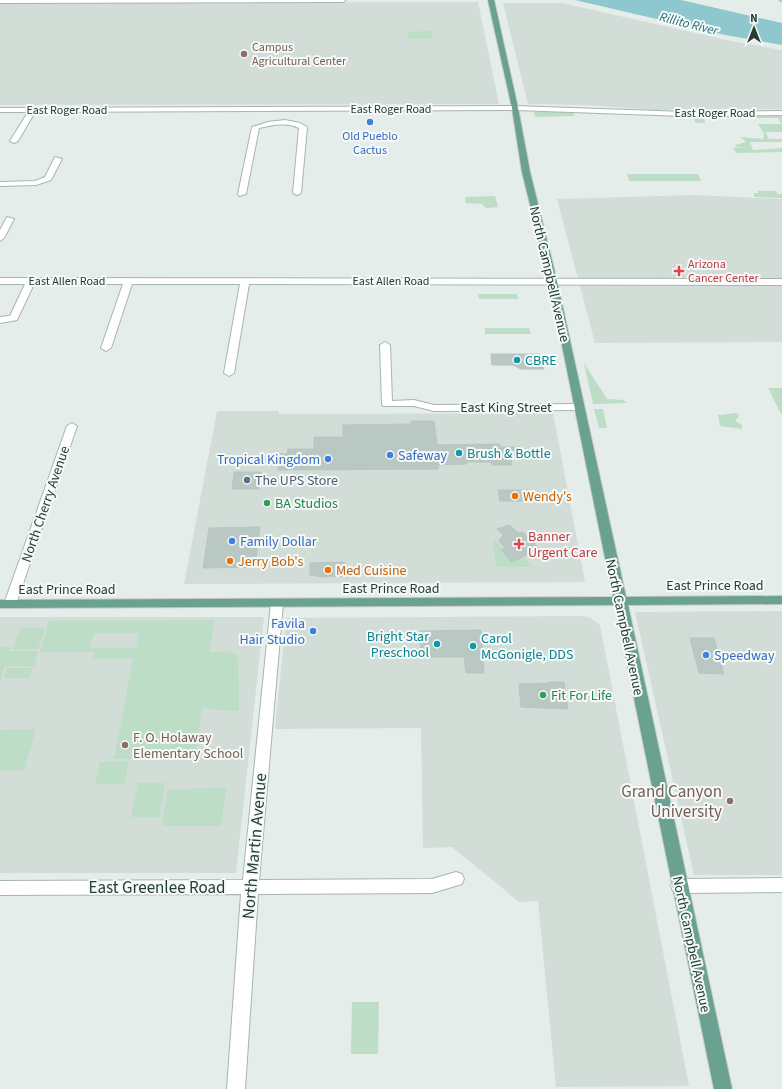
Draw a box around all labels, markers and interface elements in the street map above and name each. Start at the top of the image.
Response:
water label: Rillito River [658,8,721,40]
north arrow [734,8,774,48]
text: N [750,11,758,26]
place label: Campus Agricultural Center [252,39,347,70]
marker: Campus Agricultural Center [239,49,249,59]
street label: East Roger Road [351,101,431,118]
street label: East Roger Road [27,102,107,119]
street label: East Roger Road [675,105,755,122]
marker: Old Pueblo Cactus [365,117,375,127]
place label: Old Pueblo Cactus [342,128,398,159]
street label: North Campbell Avenue [524,204,574,344]
place label: Arizona Cancer Center [688,256,759,287]
marker: Arizona Cancer Center [673,265,685,277]
street label: East Allen Road [29,273,105,290]
street label: East Allen Road [353,273,429,290]
place label: CBRE [525,351,557,371]
marker: CBRE [512,355,522,365]
street label: East King Street [460,398,552,418]
street label: North Cherry Avenue [17,443,75,565]
place label: Brush & Bottle [467,444,551,464]
place label: Safeway [398,446,447,466]
marker: Brush & Bottle [454,448,464,458]
place label: Tropical Kingdom [217,450,320,470]
marker: Safeway [385,450,395,460]
marker: Tropical Kingdom [323,454,333,464]
place label: The UPS Store [255,471,338,491]
marker: The UPS Store [242,475,252,485]
place label: Wendy's [523,487,572,507]
marker: Wendy's [510,491,520,501]
place label: BA Studios [275,494,338,514]
marker: BA Studios [262,498,272,508]
place label: Banner Urgent Care [528,527,598,563]
place label: Family Dollar [240,532,317,552]
marker: Family Dollar [227,536,237,546]
marker: Banner Urgent Care [513,538,525,550]
place label: Jerry Bob's [238,552,303,572]
marker: Jerry Bob's [225,556,235,566]
street label: North Campbell Avenue [600,557,648,697]
place label: Med Cuisine [336,561,407,581]
marker: Med Cuisine [323,565,333,575]
street label: East Prince Road [666,576,764,596]
street label: East Prince Road [342,579,440,599]
street label: East Prince Road [18,580,116,600]
place label: Favila Hair Studio [239,614,305,650]
marker: Favila Hair Studio [308,626,318,636]
place label: Bright Star Preschool [367,627,429,663]
place label: Carol McGonigle, DDS [481,629,573,665]
marker: Bright Star Preschool [432,639,442,649]
marker: Carol McGonigle, DDS [468,641,478,651]
place label: Speedway [714,646,775,666]
marker: Speedway [701,650,711,660]
place label: Fit For Life [551,686,612,706]
marker: Fit For Life [538,690,548,700]
place label: F. O. Holaway Elementary School [133,728,244,764]
marker: F. O. Holaway Elementary School [120,740,130,750]
street label: North Martin Avenue [237,772,273,920]
place label: Grand Canyon University [621,780,722,824]
marker: Grand Canyon University [725,796,735,806]
street label: North Campbell Avenue [667,874,715,1014]
street label: East Greenlee Road [89,876,225,900]

